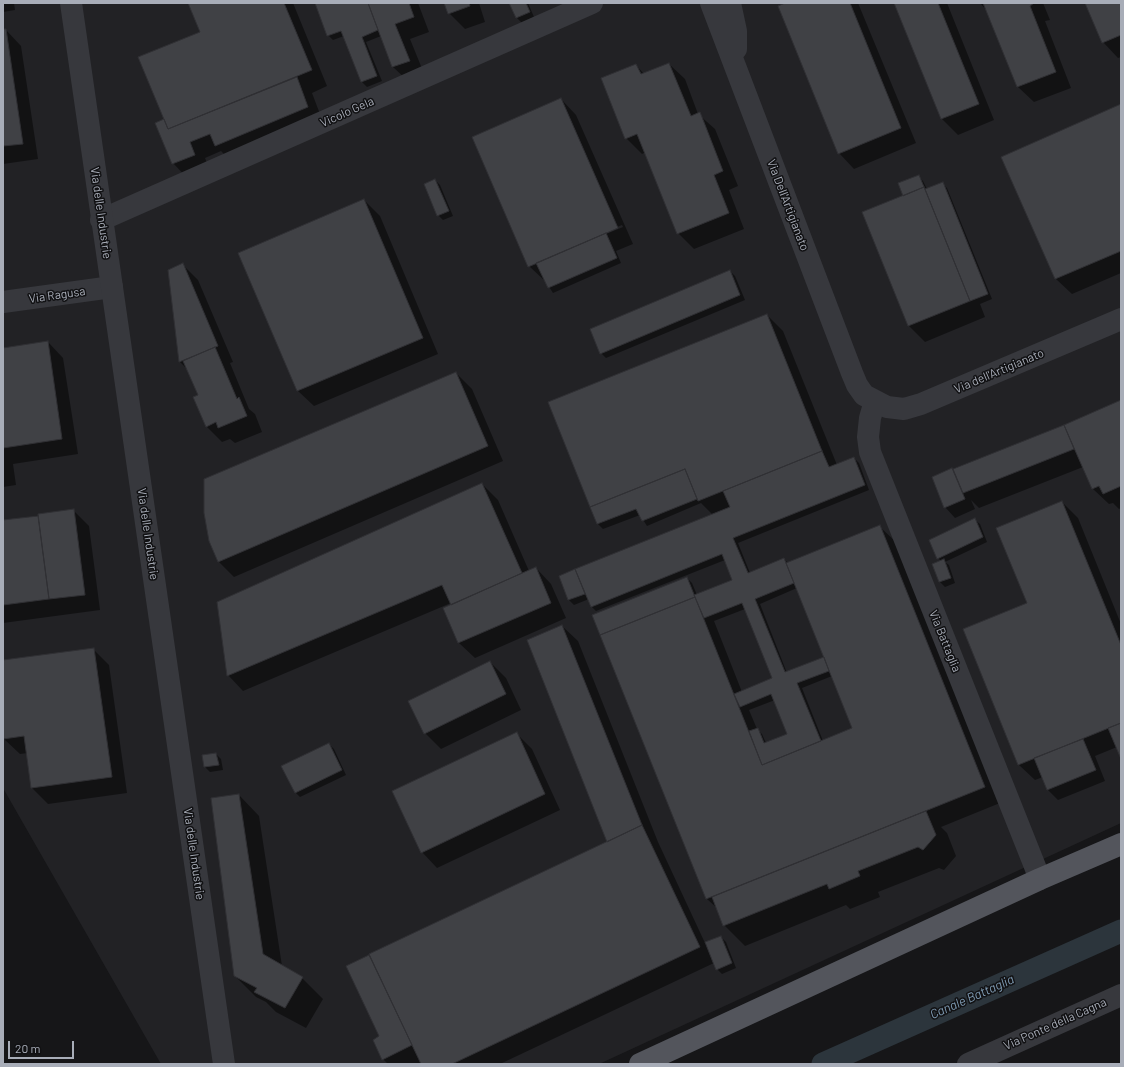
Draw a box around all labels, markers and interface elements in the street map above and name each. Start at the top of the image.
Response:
street label: Vicolo Gela [318,94,376,130]
street label: Via Dell'Artigianato [764,157,812,253]
street label: Via delle Industrie [87,166,115,260]
street label: Via Ragusa [28,284,86,306]
street label: Via dell'Artigianato [952,346,1046,396]
street label: Via delle Industrie [134,487,162,581]
street label: Via Battaglia [926,608,964,674]
street label: Via delle Industrie [180,807,208,901]
water label: Canale Battaglia [927,971,1017,1023]
street label: Via Ponte della Cagna [1001,995,1109,1053]
scale bar [10,1033,76,1059]
text: 20 m [15,1041,41,1055]

